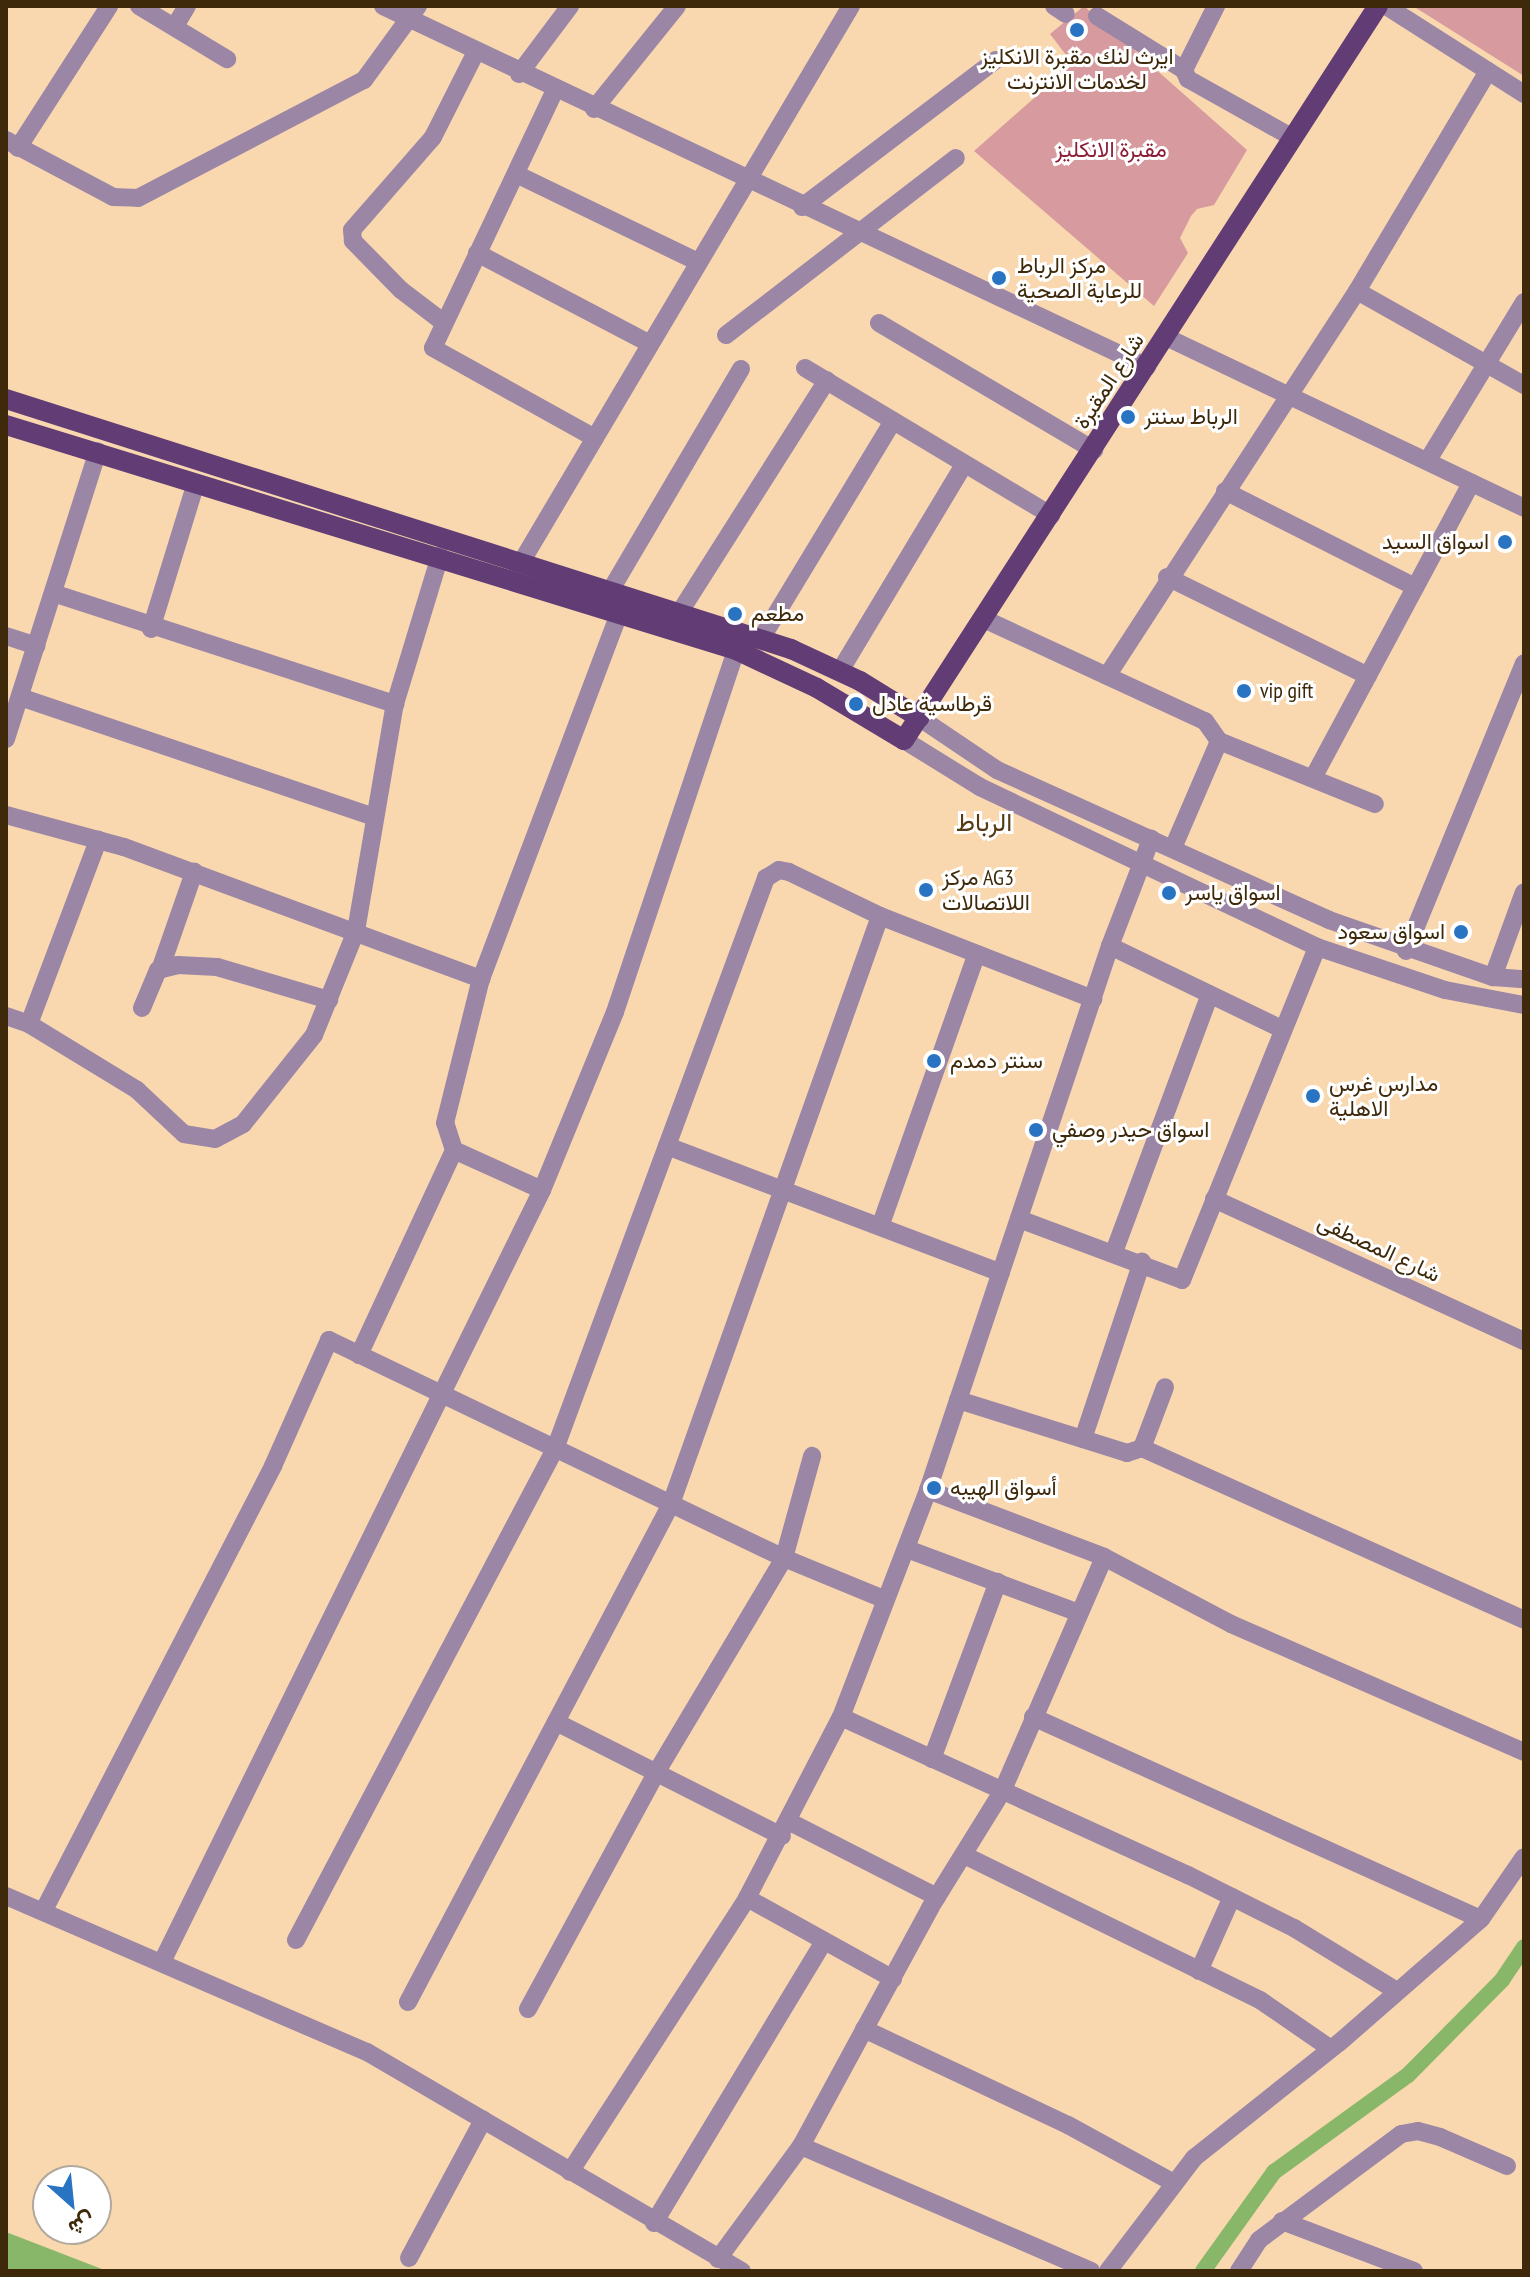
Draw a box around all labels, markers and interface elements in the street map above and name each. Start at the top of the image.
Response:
marker: ايرث لنك مقبرة الانكليز لخدمات الانترنت [1068,21,1086,39]
place label: ايرث لنك مقبرة الانكليز لخدمات الانترنت [980,43,1174,94]
park label: مقبرة الانكليز [1055,137,1167,163]
place label: مركز الرباط للرعاية الصحية [1017,252,1142,304]
marker: مركز الرباط للرعاية الصحية [988,267,1010,289]
street label: شارع المقبرة [1068,328,1150,434]
place label: الرباط سنتر [1144,404,1238,430]
marker: الرباط سنتر [1119,408,1137,426]
place label: اسواق السيد [1382,529,1489,555]
marker: اسواق السيد [1496,533,1514,551]
place label: مطعم [751,601,804,627]
marker: مطعم [726,605,744,623]
place label: vip gift [1260,678,1313,704]
marker: vip gift [1235,682,1253,700]
place label: قرطاسية عادل [872,691,992,717]
marker: قرطاسية عادل [847,695,865,713]
district label: الرباط [956,806,1012,838]
place label: مركز AG3 اللاتصالات [942,864,1030,916]
place label: اسواق ياسر [1185,880,1281,906]
marker: مركز AG3 اللاتصالات [917,881,935,899]
marker: اسواق ياسر [1160,884,1178,902]
place label: اسواق سعود [1338,919,1445,945]
marker: اسواق سعود [1452,923,1470,941]
place label: سنتر دمدم [950,1048,1043,1074]
marker: سنتر دمدم [925,1052,943,1070]
place label: مدارس غرس الاهلية [1329,1070,1438,1122]
marker: مدارس غرس الاهلية [1304,1087,1322,1105]
place label: اسواق حيدر وصفي [1052,1117,1209,1143]
marker: اسواق حيدر وصفي [1027,1121,1045,1139]
street label: شارع المصطفى [1314,1208,1444,1288]
place label: أسواق الهيبه [950,1475,1057,1501]
marker: أسواق الهيبه [925,1479,943,1497]
north arrow [32,2165,112,2245]
text: ش [64,2206,100,2243]

